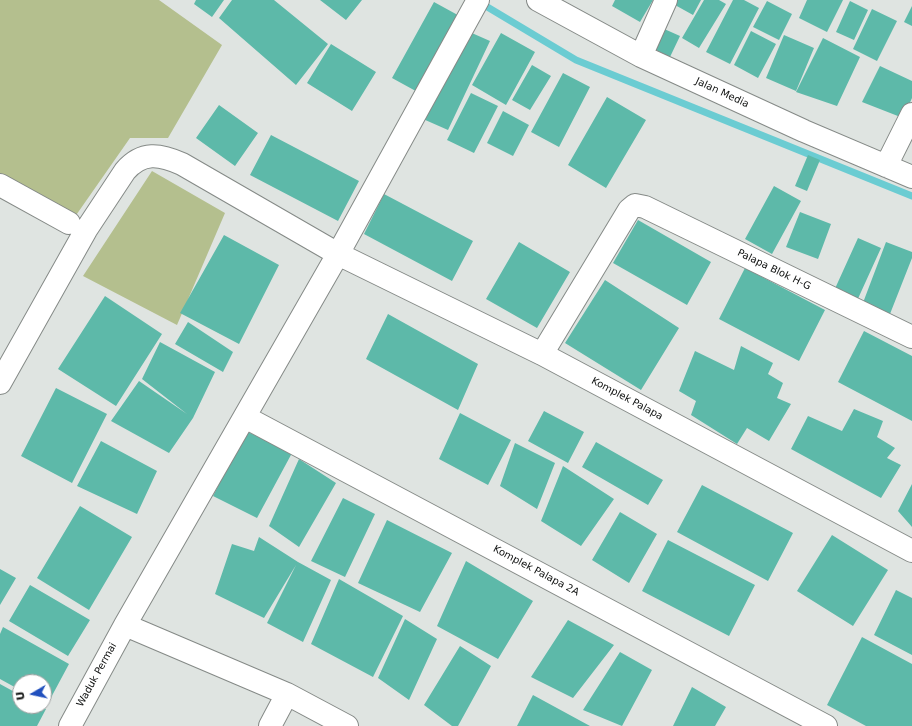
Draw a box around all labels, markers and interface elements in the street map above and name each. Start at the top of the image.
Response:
street label: Jalan Media [693,75,751,111]
street label: Palapa Blok H-G [735,247,813,293]
street label: Komplek Palapa [589,375,665,423]
street label: Komplek Palapa 2A [491,543,581,599]
street label: Waduk Permai [74,641,120,709]
north arrow [12,674,52,714]
text: U [14,690,28,701]

